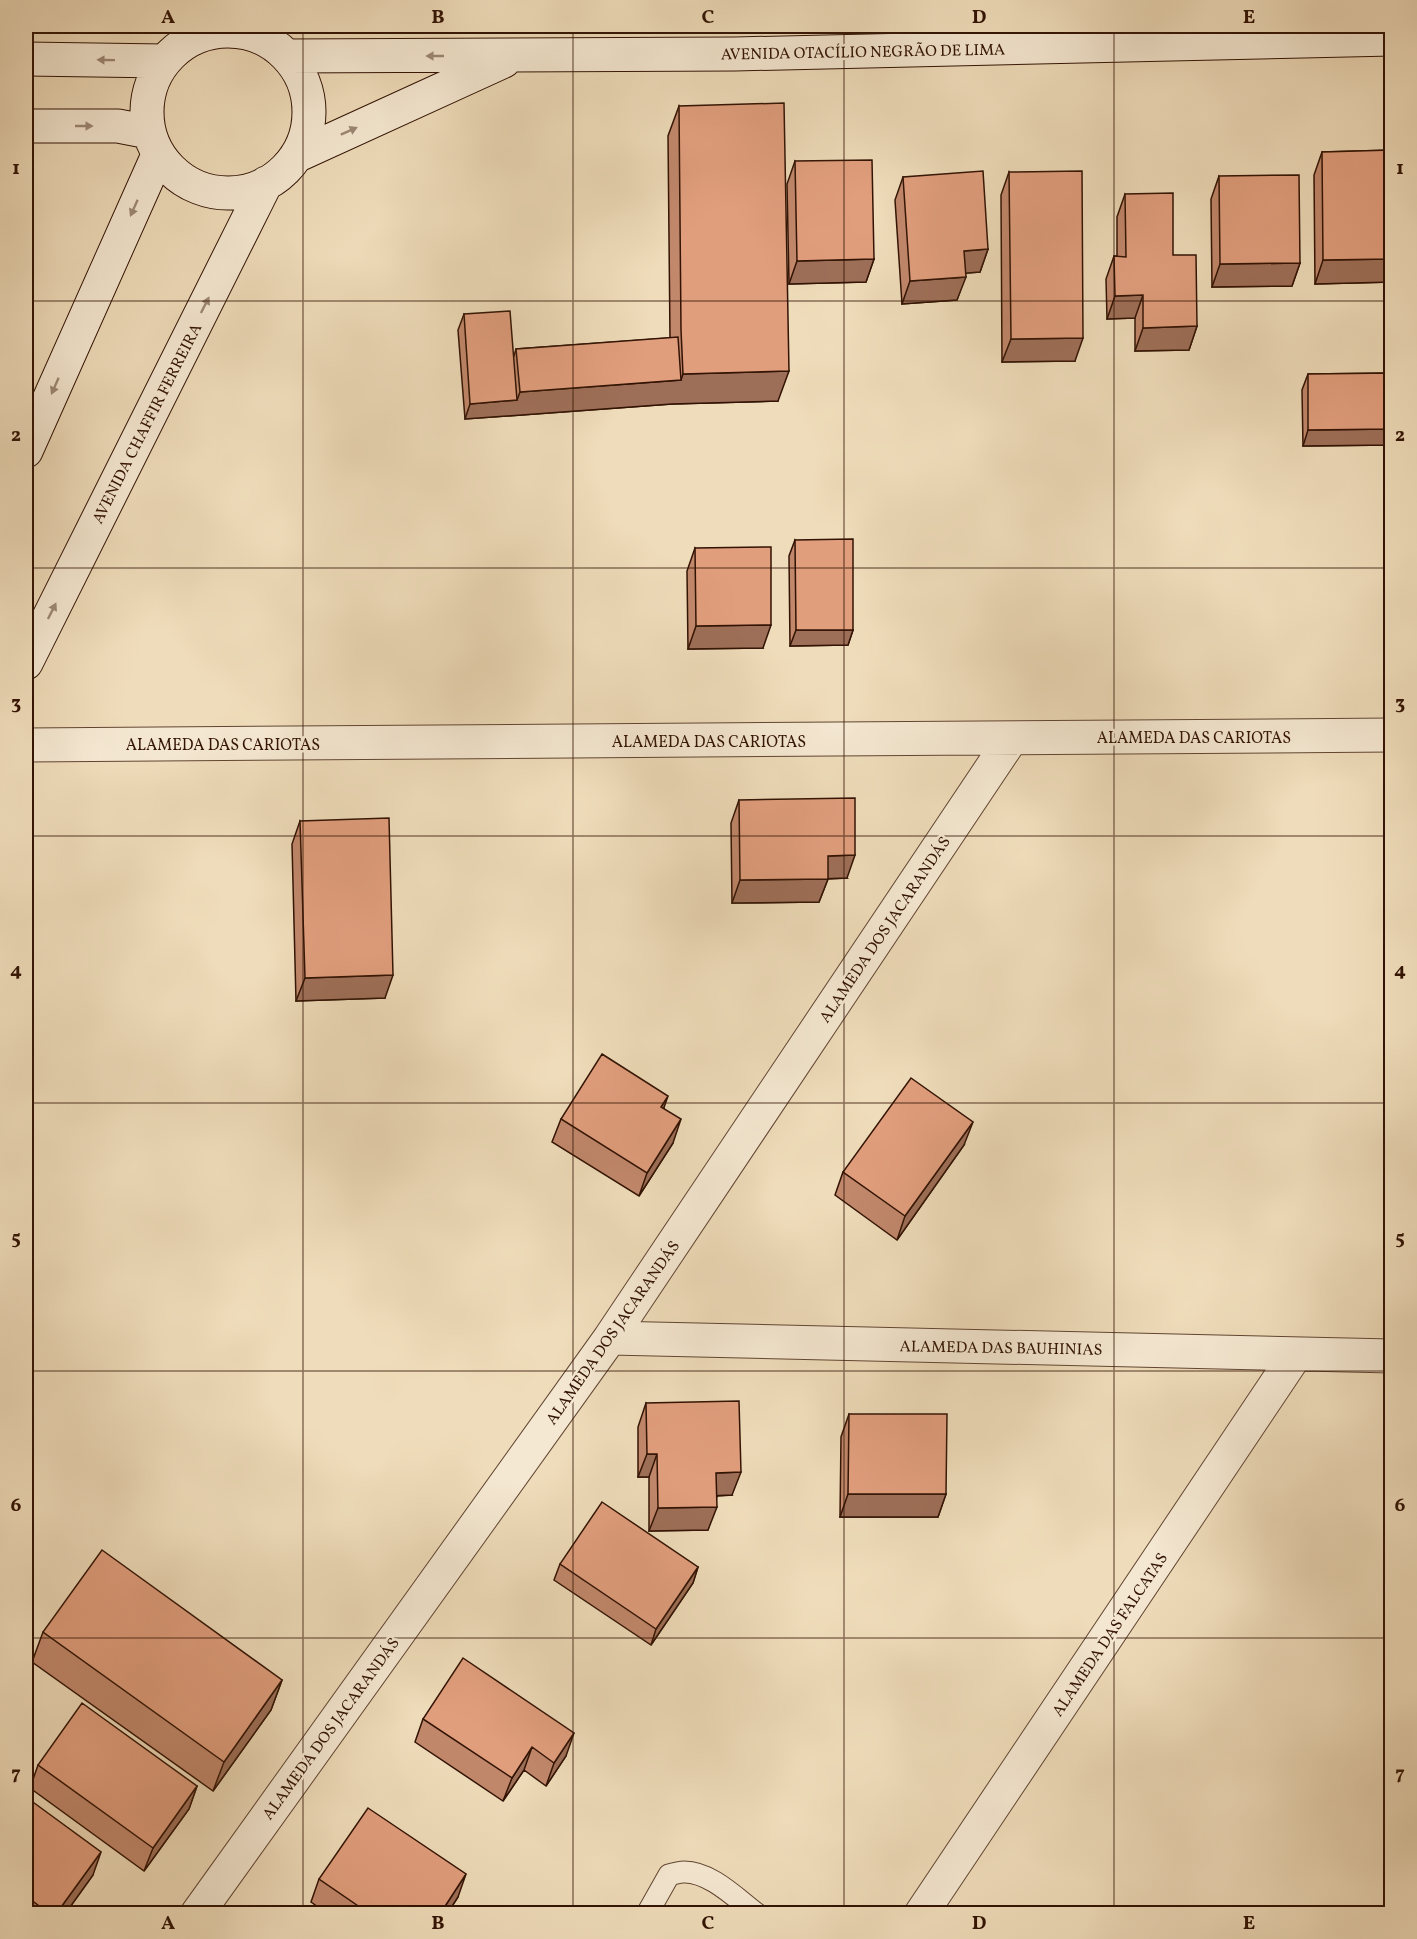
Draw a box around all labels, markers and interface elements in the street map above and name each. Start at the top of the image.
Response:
text: A [161,4,175,32]
text: B [431,4,445,32]
text: C [702,4,715,32]
text: D [972,4,986,32]
text: E [1243,4,1255,32]
street label: AVENIDA OTACÍLIO NEGRÃO DE LIMA [721,40,1005,66]
one-way arrow [426,51,445,61]
one-way arrow [96,56,115,65]
one-way arrow [74,121,93,131]
one-way arrow [340,126,358,136]
text: 1 [12,155,20,183]
text: 1 [1396,155,1404,183]
one-way arrow [129,199,139,217]
one-way arrow [200,297,210,314]
street label: AVENIDA CHAFFIR FERREIRA [88,320,208,528]
one-way arrow [49,377,59,395]
text: 2 [11,422,21,450]
text: 2 [1395,422,1405,450]
one-way arrow [47,602,56,619]
text: 3 [11,690,21,718]
text: 3 [1395,690,1405,718]
street label: ALAMEDA DAS CARIOTAS [1097,728,1291,750]
street label: ALAMEDA DAS CARIOTAS [612,732,806,754]
street label: ALAMEDA DAS CARIOTAS [126,735,320,757]
street label: ALAMEDA DOS JACARANDÁS [815,833,956,1028]
text: 4 [10,957,22,985]
text: 4 [1394,957,1406,985]
text: 5 [11,1225,21,1253]
text: 5 [1395,1225,1405,1253]
street label: ALAMEDA DOS JACARANDÁS [541,1237,686,1430]
street label: ALAMEDA DAS BAUHINIAS [899,1336,1103,1362]
text: 6 [11,1492,22,1520]
text: 6 [1395,1492,1406,1520]
street label: ALAMEDA DAS FALCATAS [1047,1549,1174,1721]
street label: ALAMEDA DOS JACARANDÁS [258,1634,405,1825]
text: 7 [11,1760,21,1788]
text: 7 [1395,1760,1405,1788]
text: A [161,1910,175,1938]
text: B [431,1910,445,1938]
text: C [702,1910,715,1938]
text: D [972,1910,986,1938]
text: E [1243,1910,1255,1938]

